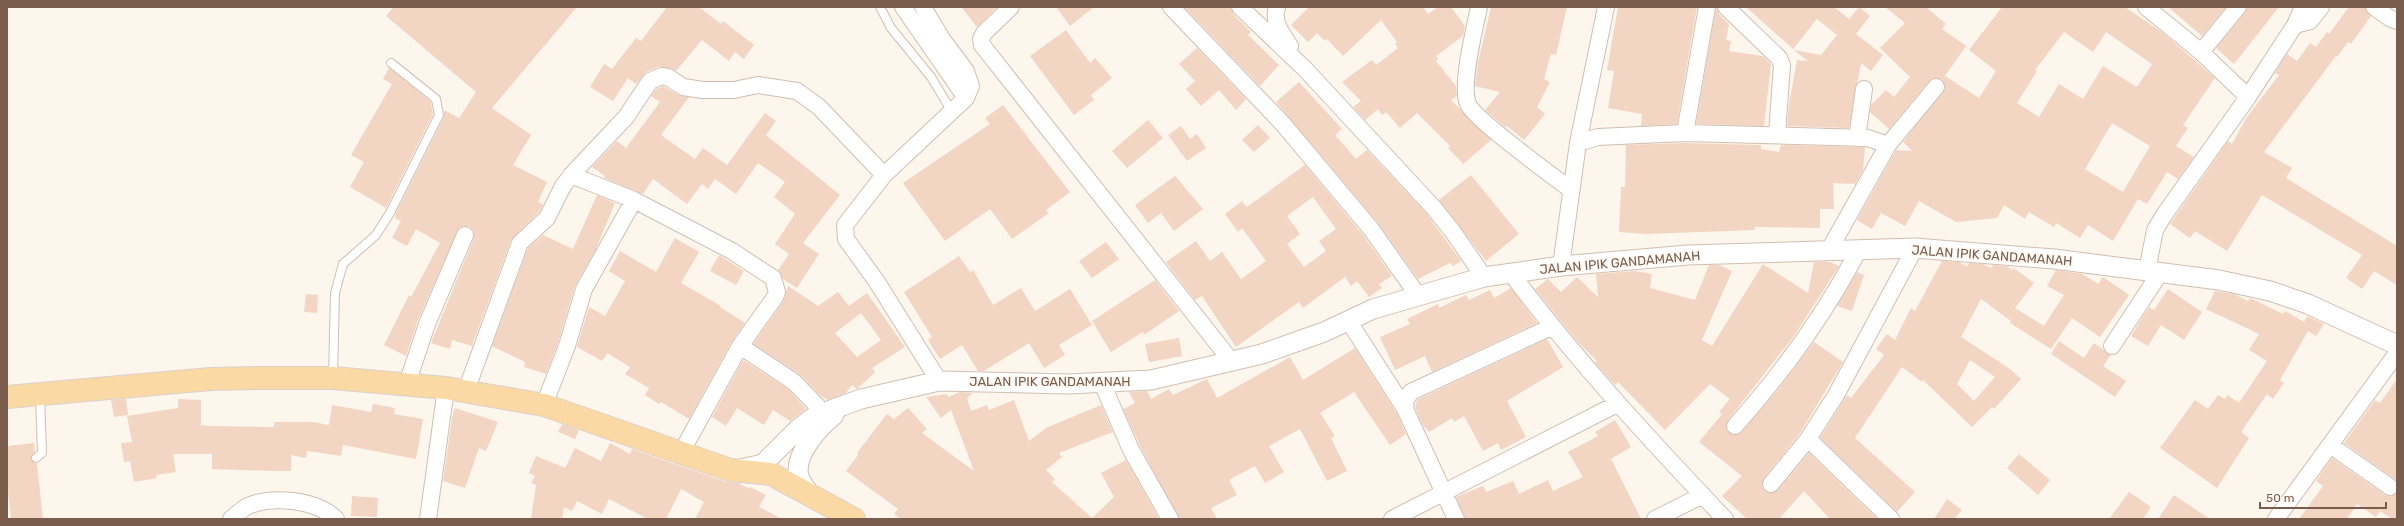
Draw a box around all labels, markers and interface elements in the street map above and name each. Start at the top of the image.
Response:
street label: JALAN IPIK GANDAMANAH [1911,242,2073,269]
street label: JALAN IPIK GANDAMANAH [1539,248,1701,277]
street label: JALAN IPIK GANDAMANAH [969,374,1131,389]
scale bar [2260,484,2386,510]
text: 50 m [2266,491,2294,505]

